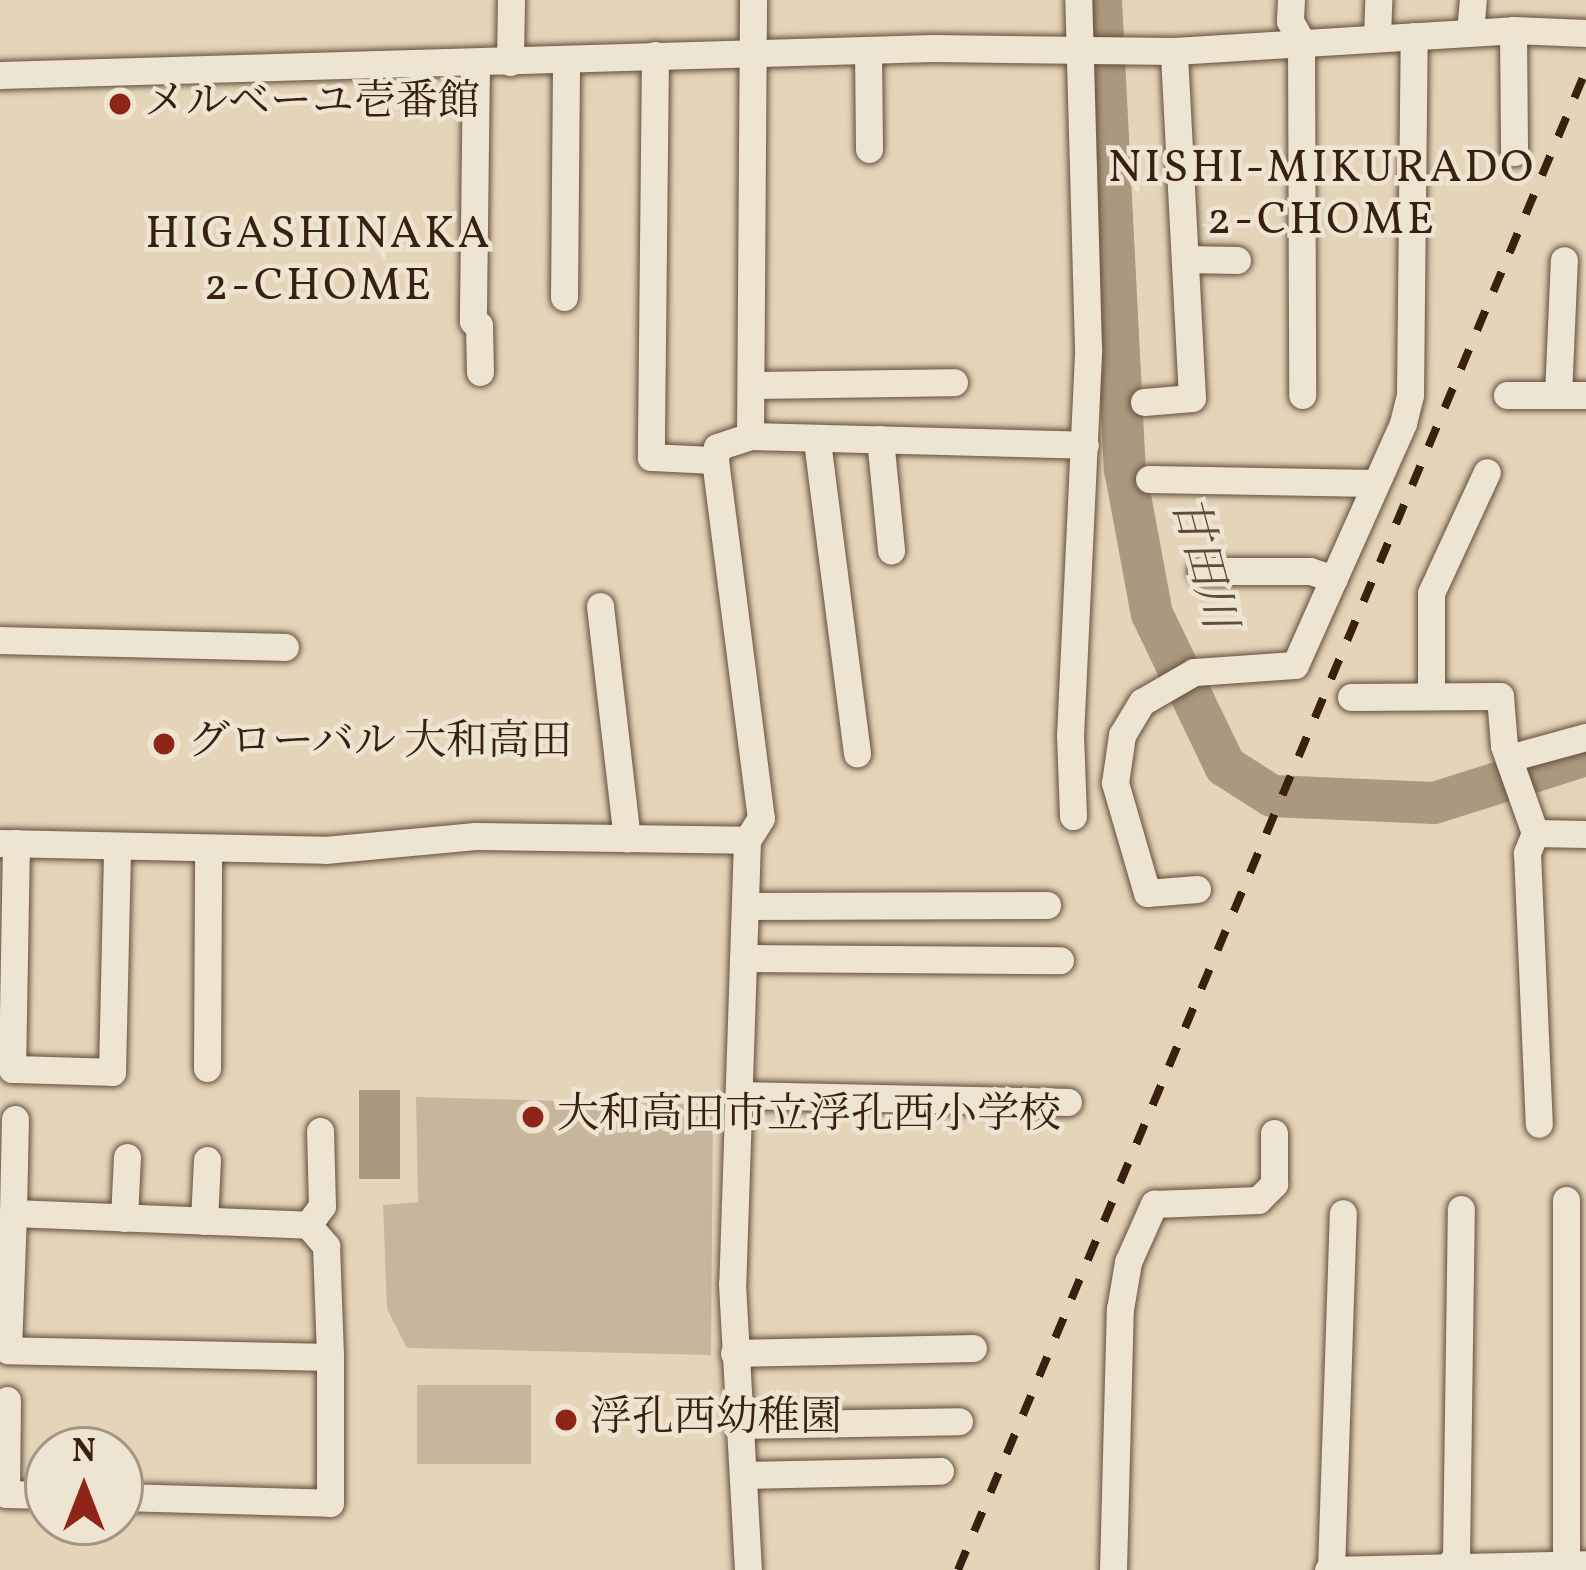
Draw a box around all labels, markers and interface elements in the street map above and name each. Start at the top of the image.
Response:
place label: メルベーユ壱番館 [144,79,480,129]
marker: メルベーユ壱番館 [107,91,133,117]
district label: NISHI-MIKURADO 2-CHOME [1108,143,1536,249]
district label: HIGASHINAKA 2-CHOME [145,209,493,315]
water label: 甘田川 [1157,491,1245,635]
place label: グローバル 大和高田 [188,719,574,769]
marker: グローバル 大和高田 [151,731,177,757]
place label: 大和高田市立浮孔西小学校 [557,1092,1061,1142]
marker: 大和高田市立浮孔西小学校 [520,1104,546,1130]
place label: 浮孔西幼稚園 [590,1395,842,1445]
marker: 浮孔西幼稚園 [553,1407,579,1433]
north arrow [24,1426,144,1546]
text: N [72,1430,96,1476]

